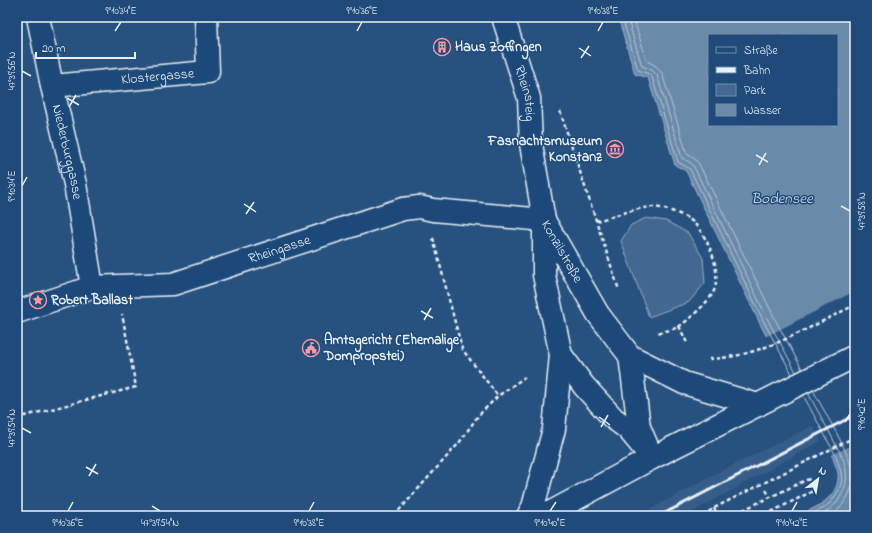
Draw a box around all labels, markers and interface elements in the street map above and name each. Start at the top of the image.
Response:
text: 9°10'34"E [106,4,136,19]
text: 9°10'36"E [346,4,378,19]
text: 9°10'38"E [588,4,618,19]
scale bar [36,34,135,60]
legend [708,34,838,126]
building icon: Haus Zoffingen [432,37,452,57]
place label: Haus Zoffingen [455,37,542,60]
text: 20 m [42,40,65,58]
text: Straße [744,42,778,60]
text: 47°39'56"N [5,52,20,90]
text: Bahn [743,62,770,80]
street label: Klostergasse [120,63,196,90]
street label: Rheinsteig [509,63,541,122]
text: Park [744,82,766,100]
street label: Niederburggasse [46,102,88,202]
text: Wasser [744,102,781,120]
place label: Fasnachtsmuseum Konstanz [487,131,603,168]
museum icon: Fasnachtsmuseum Konstanz [605,139,625,159]
text: 9°10'34"E [5,171,20,201]
water label: Bodensee [751,188,814,210]
text: 47°39'58"N [855,192,870,230]
street label: Konzilstraße [536,216,589,287]
street label: Rheingasse [245,229,314,269]
place icon: Robert Ballast [28,290,48,310]
place label: Robert Ballast [50,290,133,311]
place label: Amtsgericht (Ehemalige Dompropstei) [323,330,460,367]
public building icon: Amtsgericht (Ehemalige Dompropstei) [301,338,321,358]
text: 9°10'42"E [855,398,870,430]
text: 47°39'54"N [5,409,20,447]
north arrow [798,459,838,499]
text: N [815,463,830,480]
text: 9°10'36"E [52,516,84,531]
text: 47°39'54"N [141,516,179,531]
text: 9°10'38"E [294,516,324,531]
text: 9°10'40"E [534,516,566,531]
text: 9°10'42"E [776,516,808,531]

